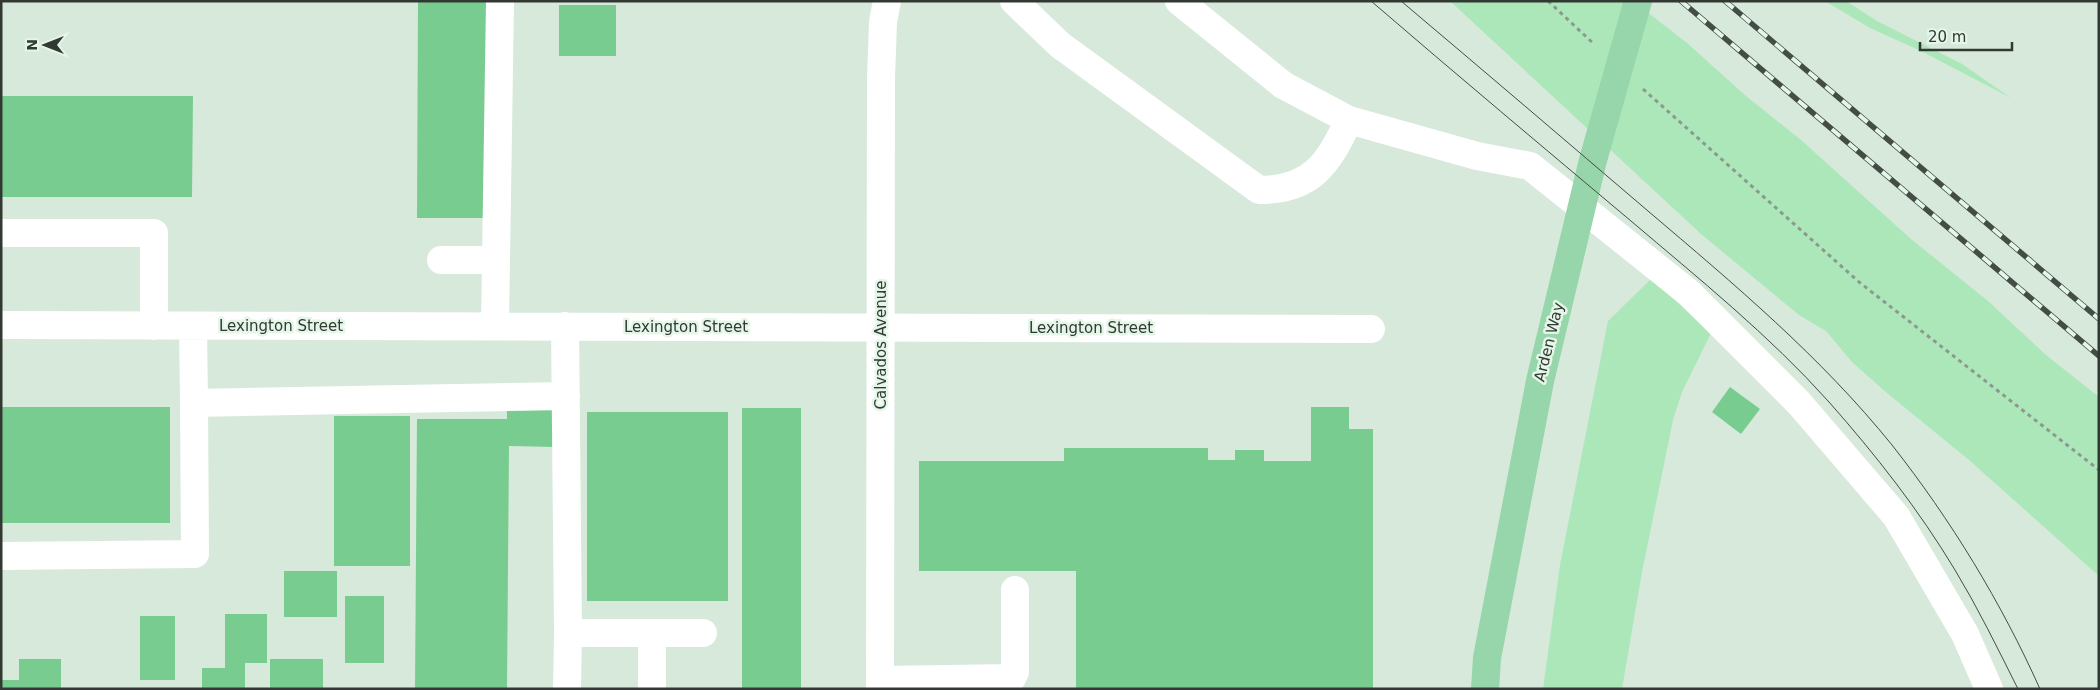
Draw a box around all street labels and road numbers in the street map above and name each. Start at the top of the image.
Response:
street label: Calvados Avenue [872,281,890,409]
street label: Arden Way [1530,300,1568,384]
street label: Lexington Street [219,317,343,335]
street label: Lexington Street [624,318,748,336]
street label: Lexington Street [1029,319,1153,337]

